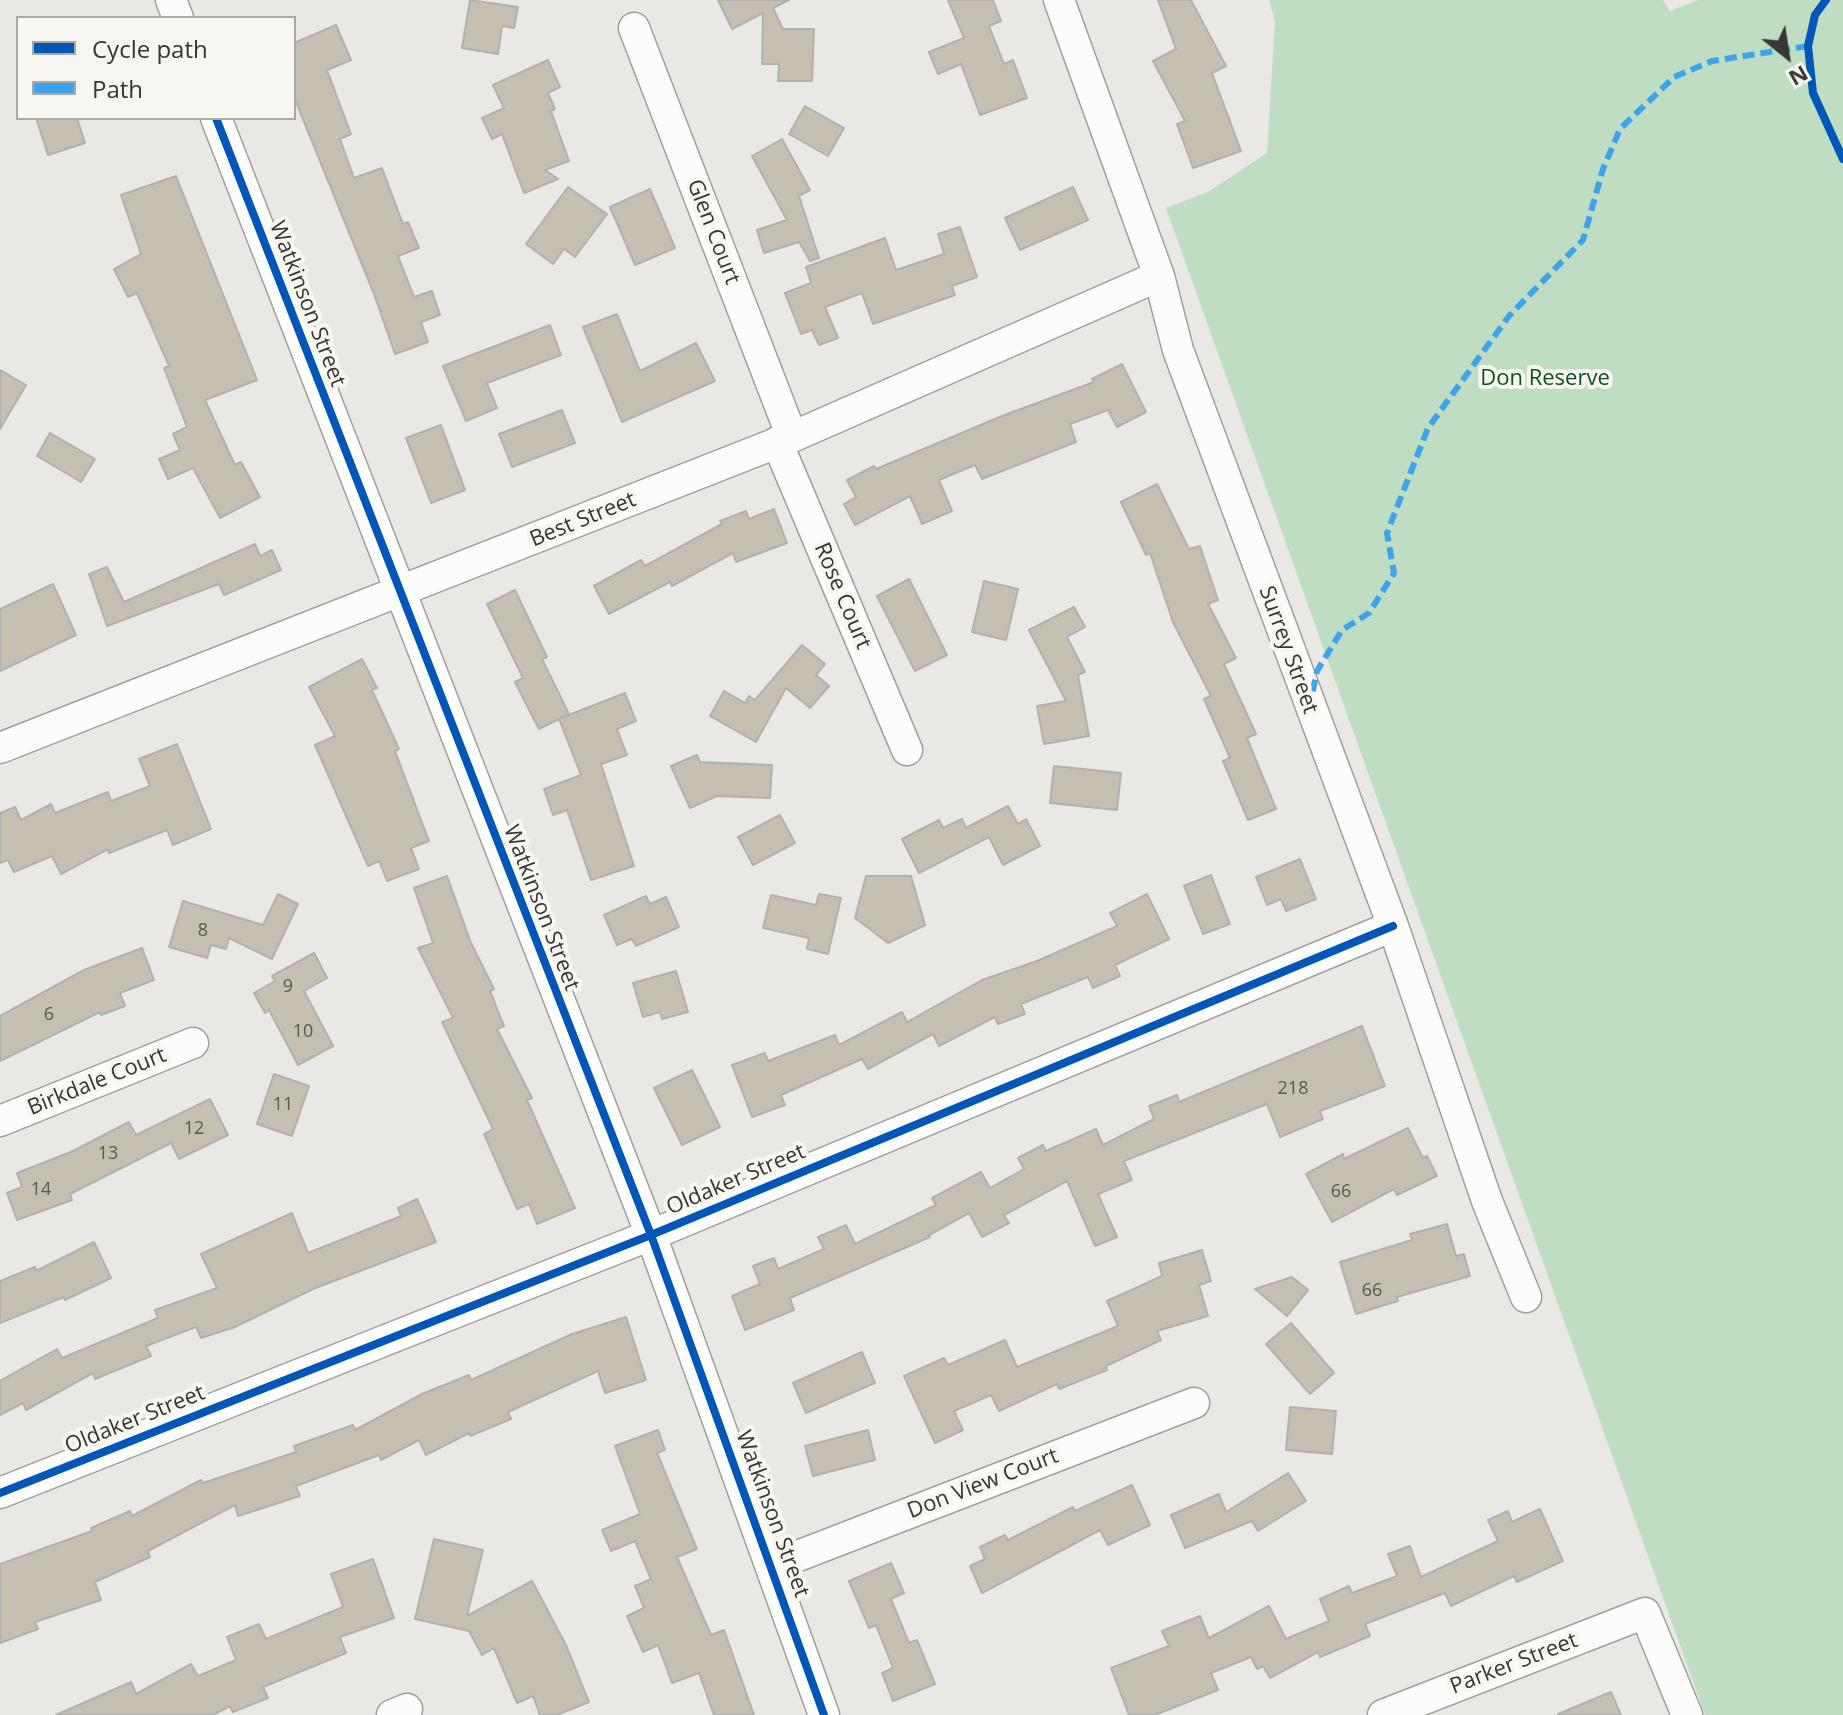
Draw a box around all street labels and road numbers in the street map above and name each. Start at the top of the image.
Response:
street label: Glen Court [681,176,745,288]
street label: Watkinson Street [263,217,351,391]
street label: Best Street [526,487,640,553]
street label: Rose Court [808,539,876,653]
street label: Surrey Street [1253,582,1323,718]
street label: Watkinson Street [497,821,585,995]
street label: Birkdale Court [24,1042,170,1122]
street label: Oldaker Street [663,1139,809,1221]
street label: Oldaker Street [61,1380,209,1460]
street label: Watkinson Street [730,1427,814,1601]
street label: Don View Court [904,1443,1062,1525]
street label: Parker Street [1446,1628,1582,1700]

